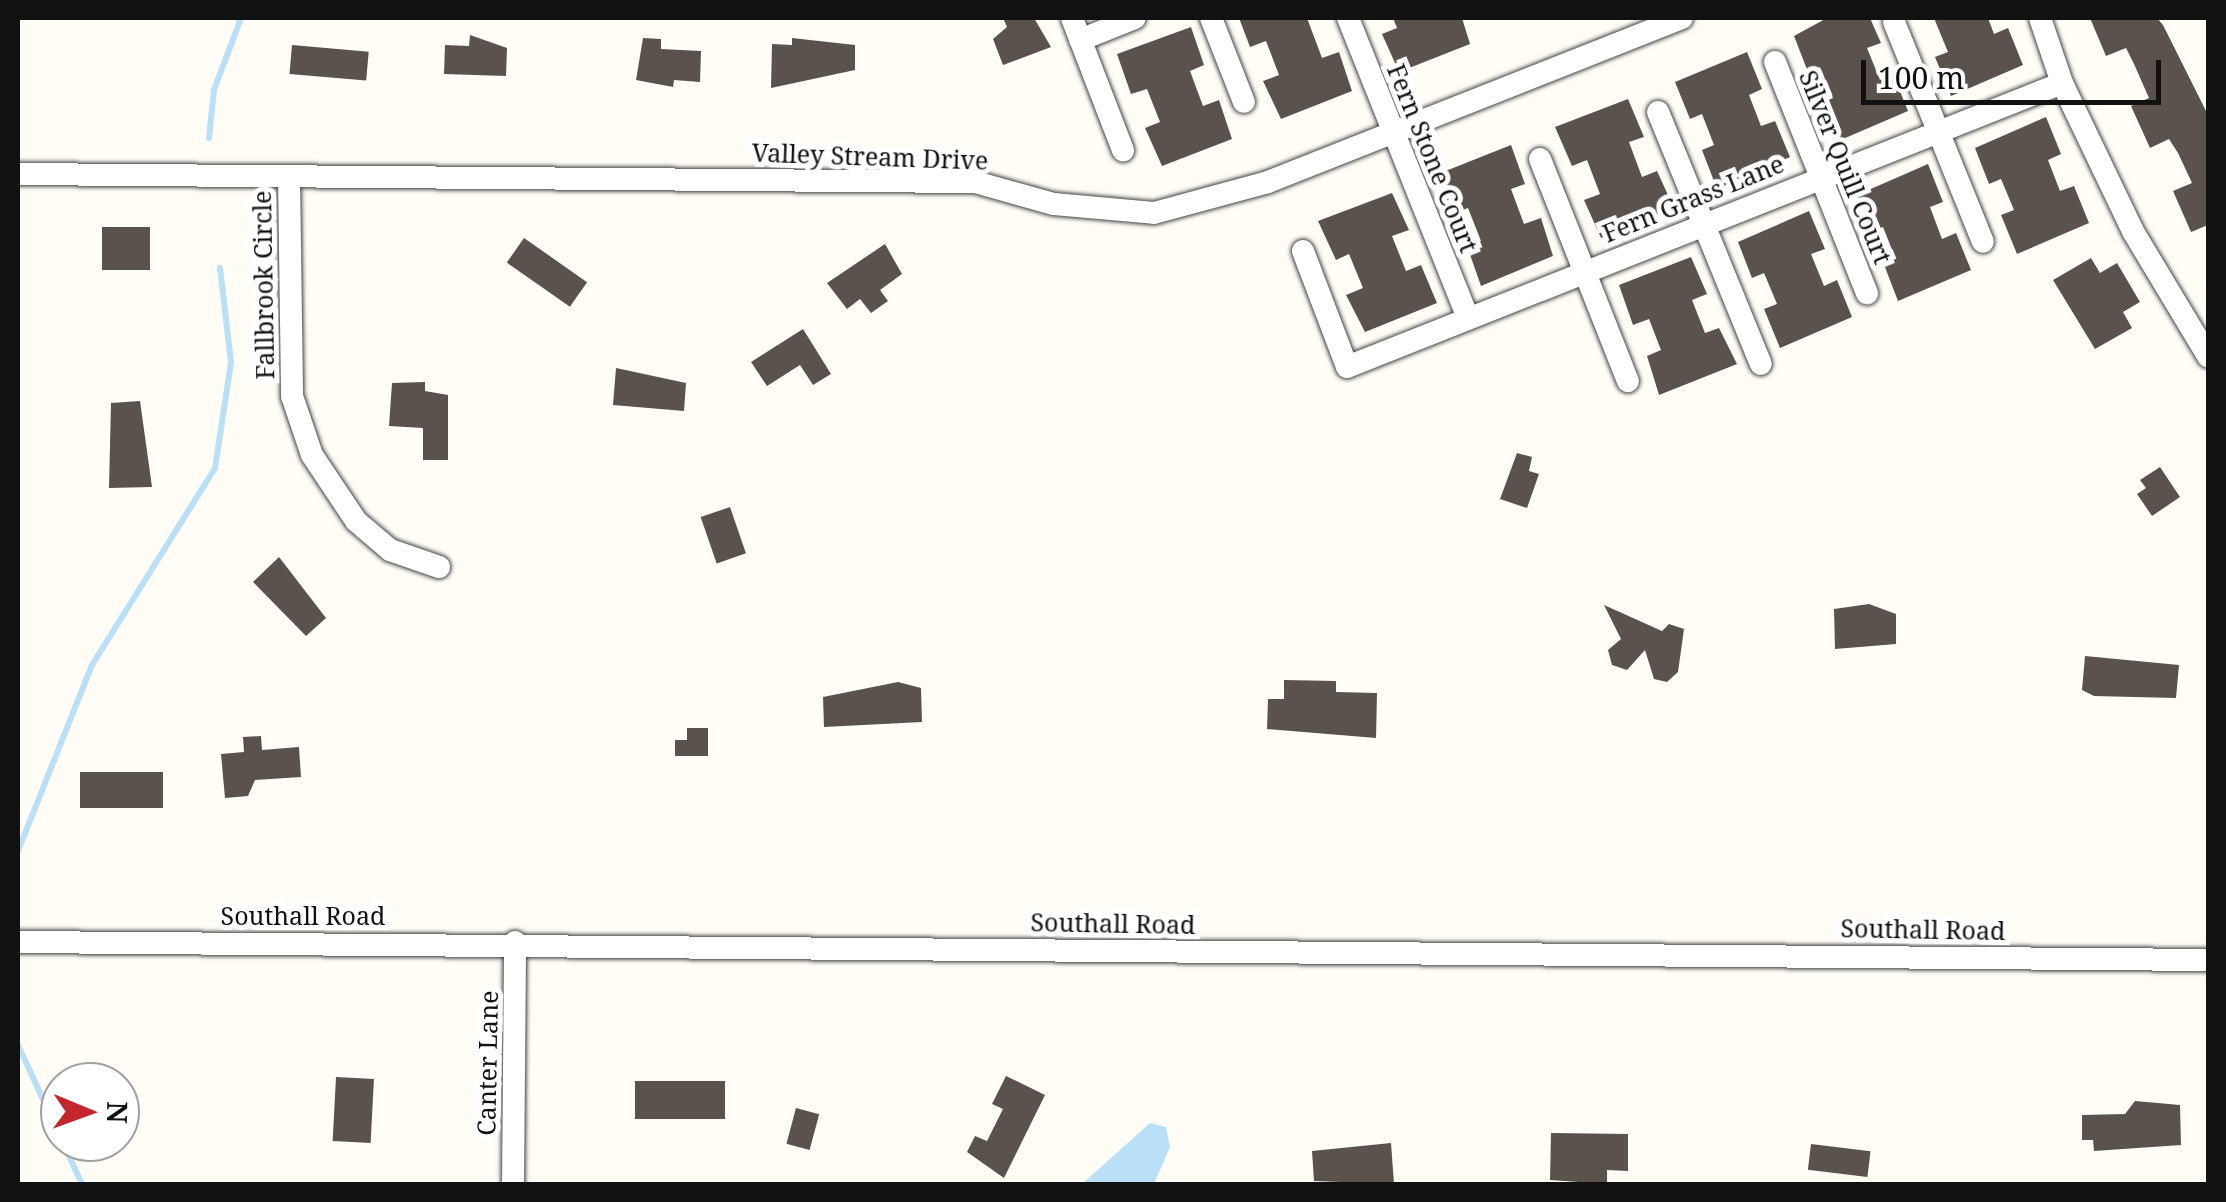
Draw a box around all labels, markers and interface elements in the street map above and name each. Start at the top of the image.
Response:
scale bar [1866,40,2166,102]
text: 100 m [1878,57,1964,98]
street label: Fern Stone Court [1382,59,1484,257]
street label: Silver Quill Court [1793,66,1899,268]
street label: Valley Stream Drive [751,137,989,175]
street label: Fern Grass Lane [1598,148,1788,248]
street label: Fallbrook Circle [246,190,280,380]
street label: Southall Road [221,900,385,930]
street label: Southall Road [1030,907,1196,939]
street label: Southall Road [1840,913,2006,945]
street label: Canter Lane [471,990,503,1136]
north arrow [40,1062,140,1162]
text: N [99,1101,137,1124]

